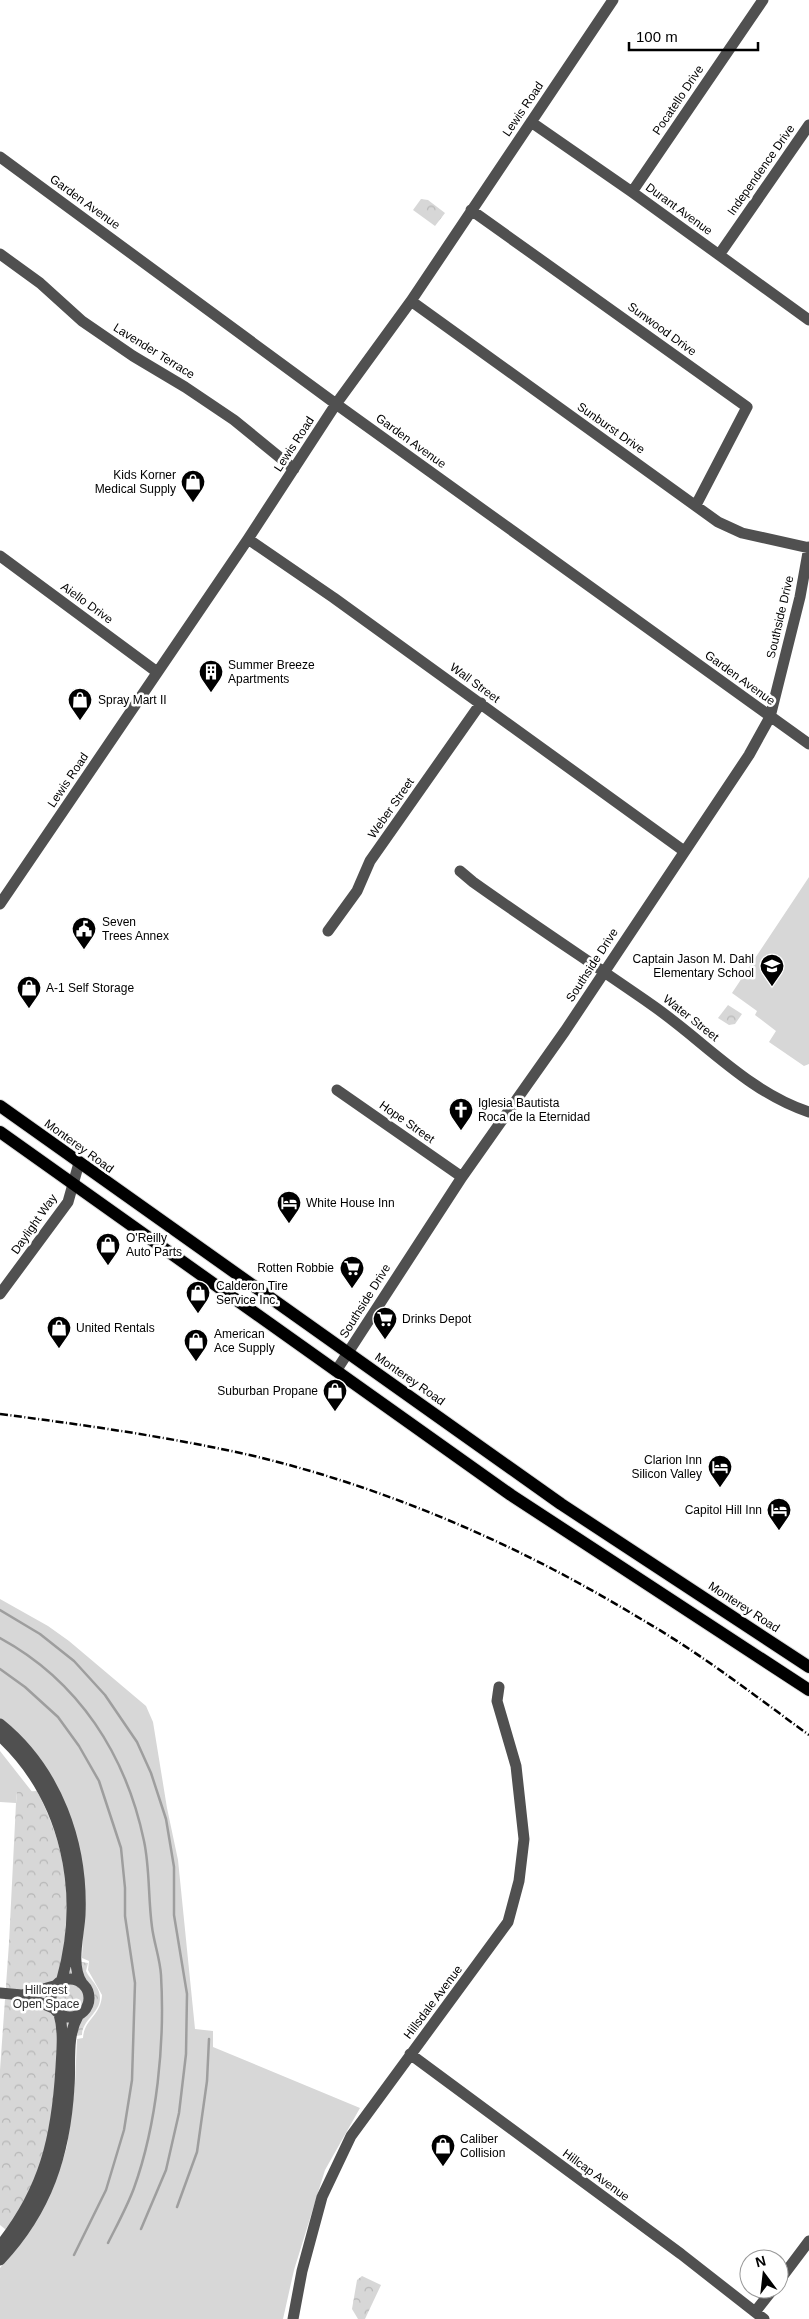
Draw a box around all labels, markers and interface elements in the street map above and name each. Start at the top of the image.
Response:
scale bar [629,20,758,52]
text: 100 m [636,28,678,45]
street label: Pocatello Drive [650,62,707,137]
street label: Lewis Road [500,79,546,139]
street label: Independence Drive [724,122,798,218]
street label: Garden Avenue [47,172,123,232]
street label: Durant Avenue [643,180,715,238]
street label: Sunwood Drive [625,299,699,359]
street label: Lavender Terrace [111,320,197,382]
street label: Sunburst Drive [574,400,648,457]
street label: Garden Avenue [373,411,449,471]
street label: Lewis Road [271,414,317,474]
place label: Kids Korner Medical Supply [95,468,176,496]
shop icon: Kids Korner Medical Supply [180,469,206,503]
street label: Southside Drive [764,574,796,660]
street label: Aiello Drive [58,580,116,627]
street label: Garden Avenue [702,648,778,708]
place label: Summer Breeze Apartments [228,658,315,686]
building icon: Summer Breeze Apartments [198,659,224,693]
street label: Wall Street [447,660,503,706]
shop icon: Spray Mart II [67,687,93,721]
place label: Spray Mart II [98,693,167,707]
street label: Lewis Road [45,750,91,810]
street label: Weber Street [365,775,417,841]
place label: Seven Trees Annex [102,915,169,943]
public building icon: Seven Trees Annex [71,916,97,950]
street label: Southside Drive [563,925,621,1004]
place label: Captain Jason M. Dahl Elementary School [633,952,754,980]
school or university icon: Captain Jason M. Dahl Elementary School [759,953,785,987]
shop icon: A-1 Self Storage [16,975,42,1009]
place label: A-1 Self Storage [46,981,134,995]
street label: Water Street [660,992,722,1045]
place label: Iglesia Bautista Roca de la Eternidad [478,1096,590,1124]
church icon: Iglesia Bautista Roca de la Eternidad [448,1097,474,1131]
street label: Hope Street [377,1098,438,1146]
street label: Monterey Road [42,1116,116,1176]
hotel icon: White House Inn [276,1190,302,1224]
street label: Daylight Way [8,1191,60,1257]
place label: White House Inn [306,1196,395,1210]
place label: O'Reilly Auto Parts [126,1231,182,1259]
shop icon: O'Reilly Auto Parts [95,1232,121,1266]
supermarket icon: Rotten Robbie [339,1255,365,1289]
place label: Rotten Robbie [257,1261,334,1275]
street label: Southside Drive [337,1261,394,1341]
place label: Calderon Tire Service Inc. [216,1279,288,1307]
shop icon: Calderon Tire Service Inc. [185,1280,211,1314]
supermarket icon: Drinks Depot [372,1306,398,1340]
place label: Drinks Depot [402,1312,472,1326]
shop icon: United Rentals [46,1315,72,1349]
place label: United Rentals [76,1321,155,1335]
place label: American Ace Supply [214,1327,275,1355]
shop icon: American Ace Supply [183,1328,209,1362]
street label: Monterey Road [372,1350,448,1408]
shop icon: Suburban Propane [322,1378,348,1412]
place label: Suburban Propane [217,1384,318,1398]
place label: Clarion Inn Silicon Valley [632,1453,702,1481]
hotel icon: Clarion Inn Silicon Valley [707,1454,733,1488]
hotel icon: Capitol Hill Inn [766,1497,792,1531]
place label: Capitol Hill Inn [685,1503,762,1517]
street label: Monterey Road [706,1579,782,1635]
street label: Hillsdale Avenue [401,1962,465,2042]
park label: Hillcrest Open Space [13,1983,80,2011]
place label: Caliber Collision [460,2132,505,2160]
shop icon: Caliber Collision [430,2133,456,2167]
street label: Hillcap Avenue [560,2146,632,2204]
north arrow [739,2249,789,2299]
text: N [754,2252,768,2270]

